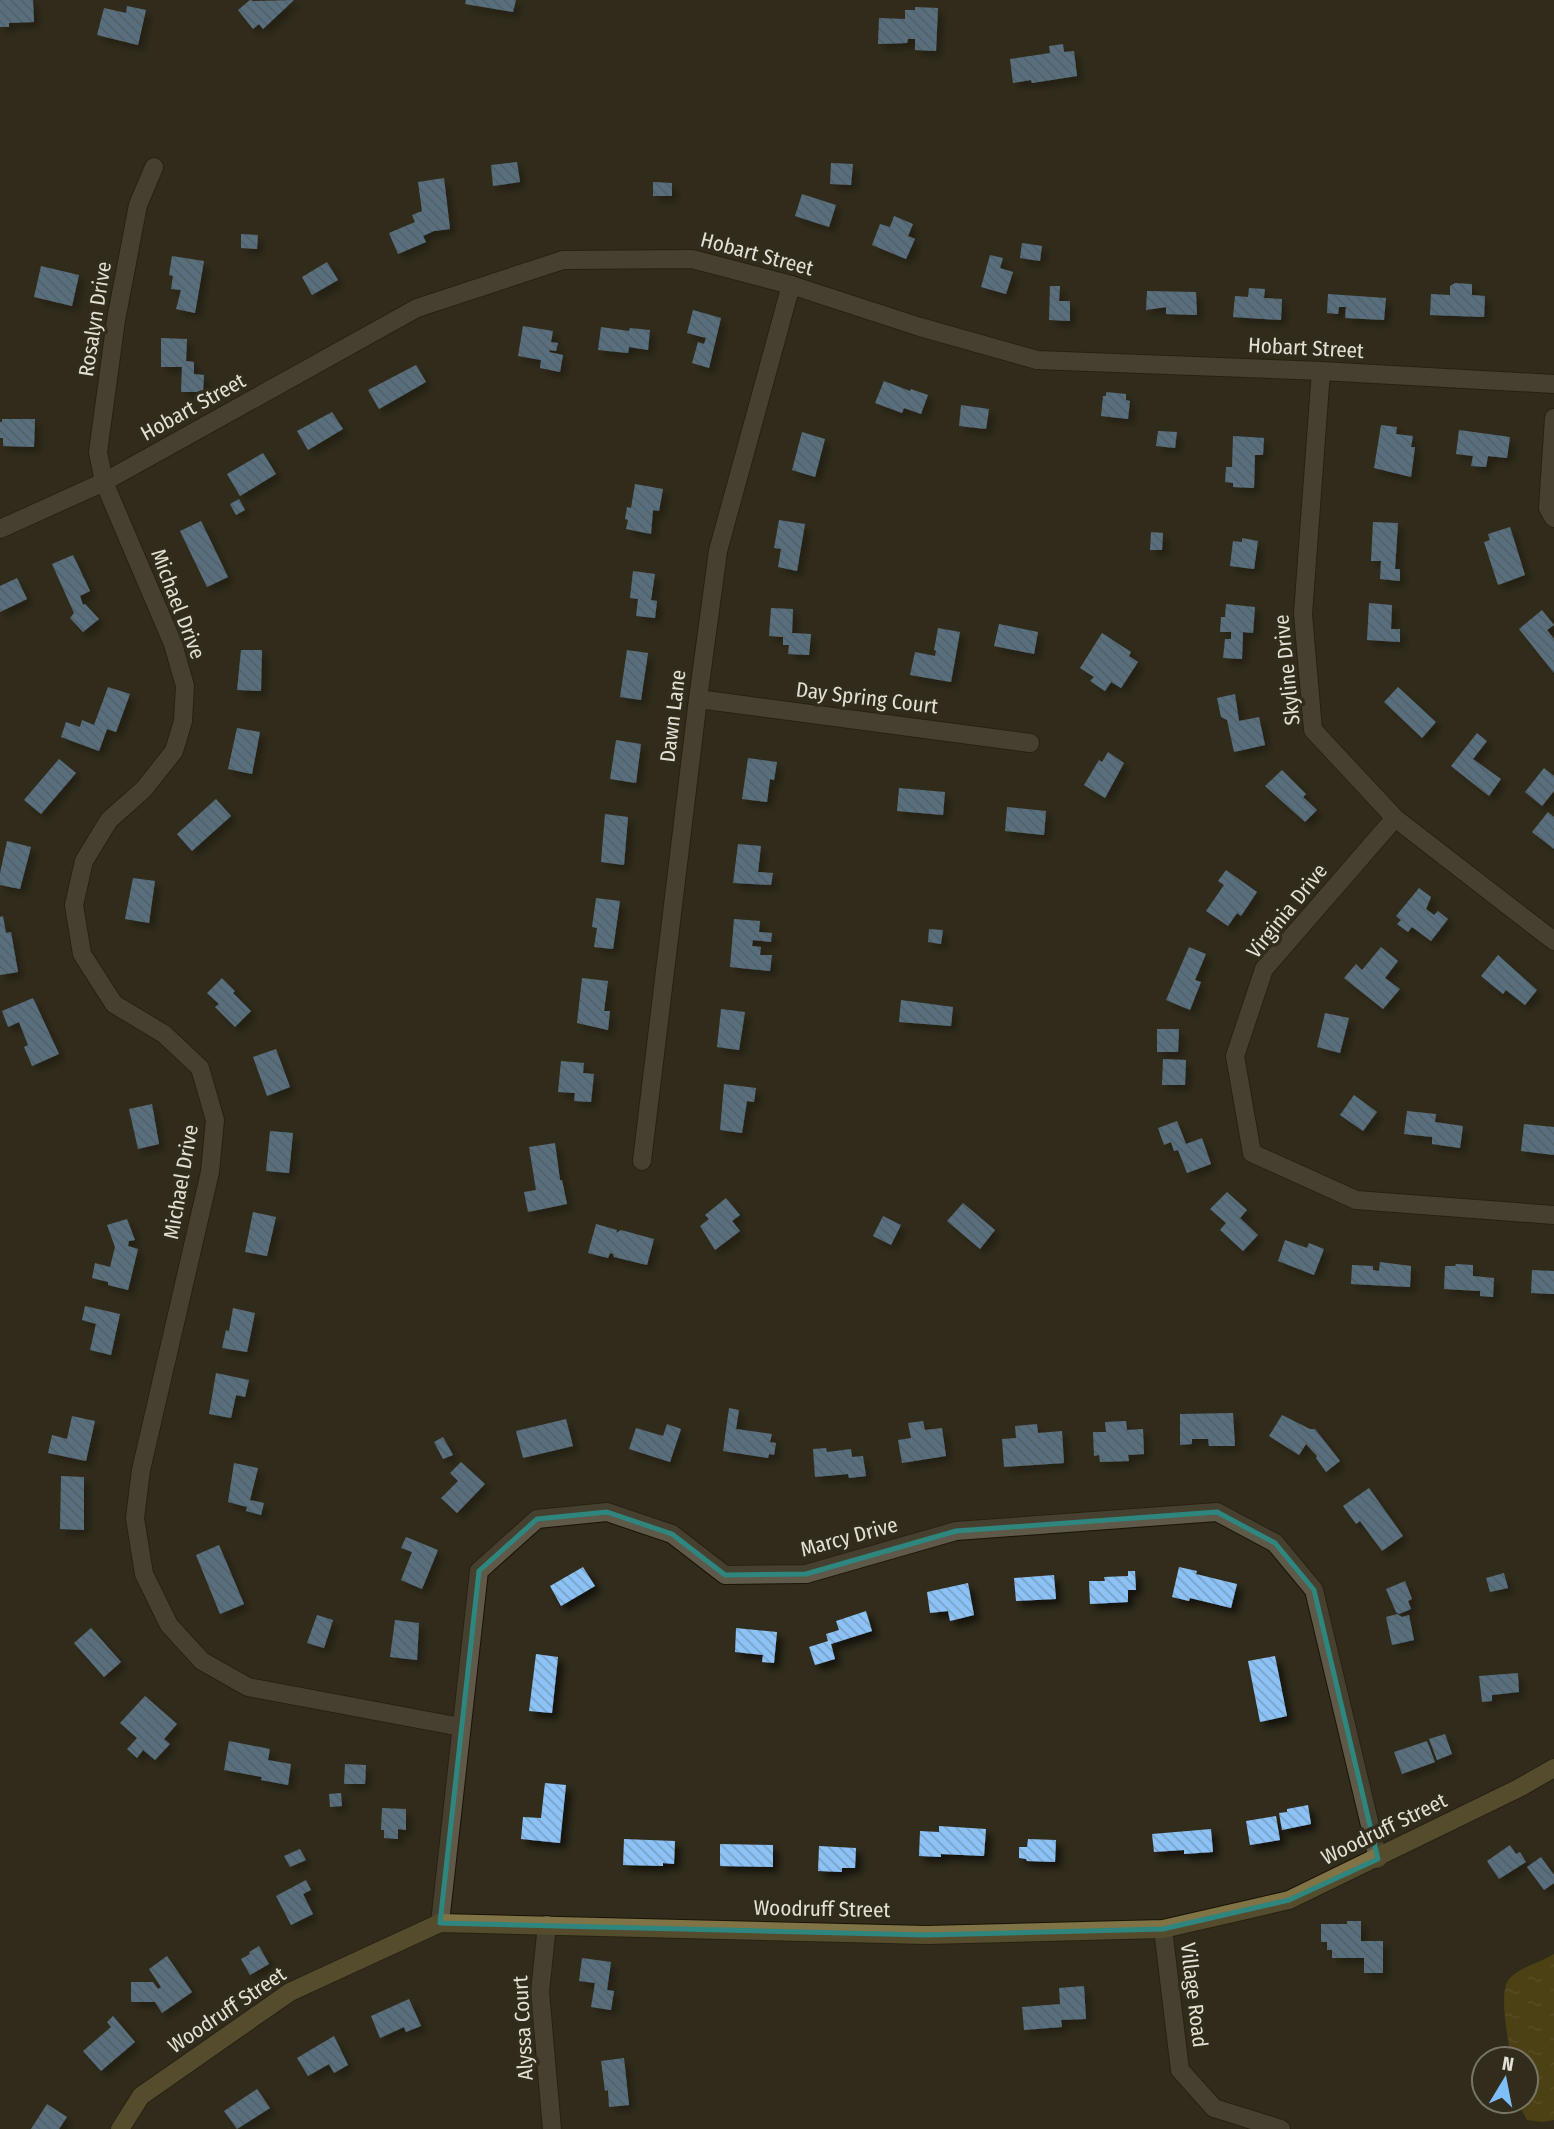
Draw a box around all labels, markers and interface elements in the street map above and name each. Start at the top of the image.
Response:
street label: Hobart Street [698,226,816,282]
street label: Rosalyn Drive [73,260,117,378]
street label: Hobart Street [1247,332,1365,364]
street label: Hobart Street [136,367,250,446]
street label: Michael Drive [145,545,211,663]
street label: Skyline Drive [1268,613,1306,727]
street label: Dawn Lane [654,668,692,764]
street label: Day Spring Court [795,676,940,720]
street label: Virginia Drive [1241,858,1333,964]
street label: Michael Drive [158,1123,204,1241]
street label: Marcy Drive [797,1512,901,1562]
street label: Woodruff Street [1317,1787,1451,1871]
street label: Woodruff Street [753,1895,891,1923]
street label: Village Road [1175,1941,1213,2049]
street label: Woodruff Street [163,1961,291,2059]
street label: Alyssa Court [507,1975,539,2081]
north arrow [1470,2045,1540,2115]
text: N [1500,2051,1515,2076]

